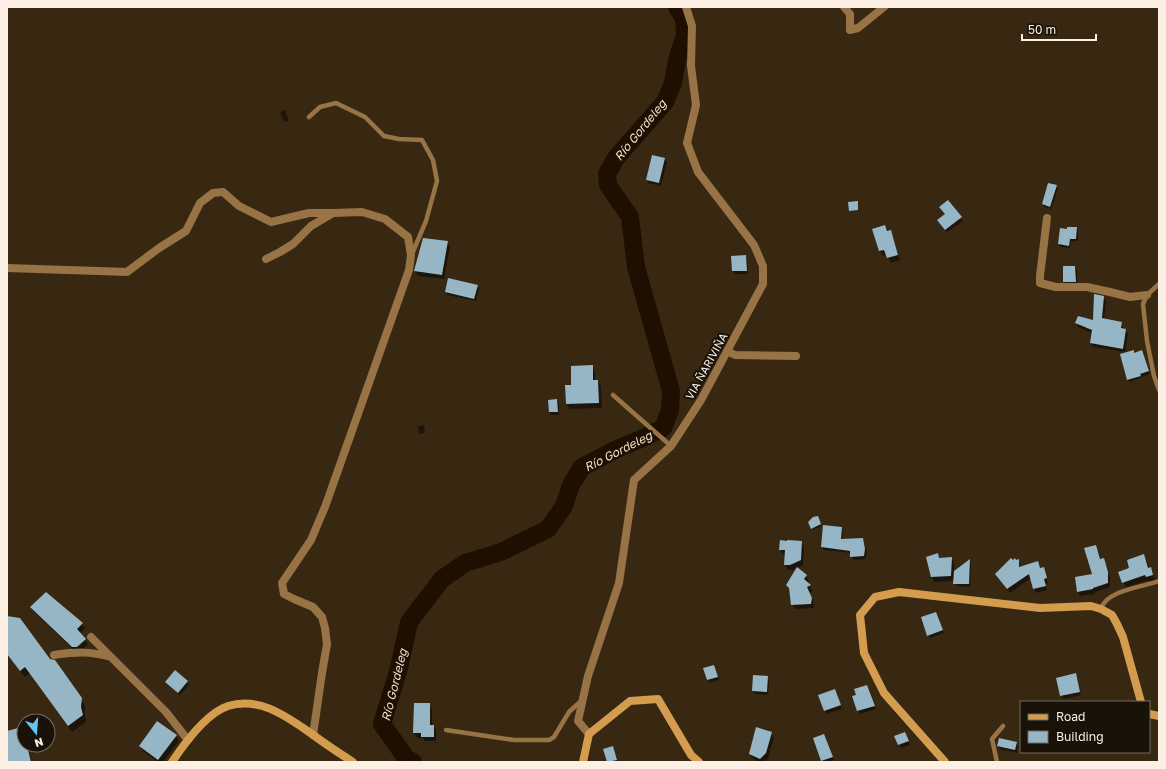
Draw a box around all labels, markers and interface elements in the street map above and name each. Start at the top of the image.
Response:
scale bar [1022,16,1096,42]
text: 50 m [1028,22,1056,37]
water label: Río Gordeleg [611,95,670,164]
street label: VIA ÑARIVIÑA [682,330,730,402]
water label: Río Gordeleg [582,427,656,475]
water label: Río Gordeleg [378,646,411,723]
legend [1020,701,1150,753]
text: Road [1056,709,1085,724]
north arrow [16,713,56,753]
text: Building [1056,729,1104,744]
text: N [33,736,45,750]

